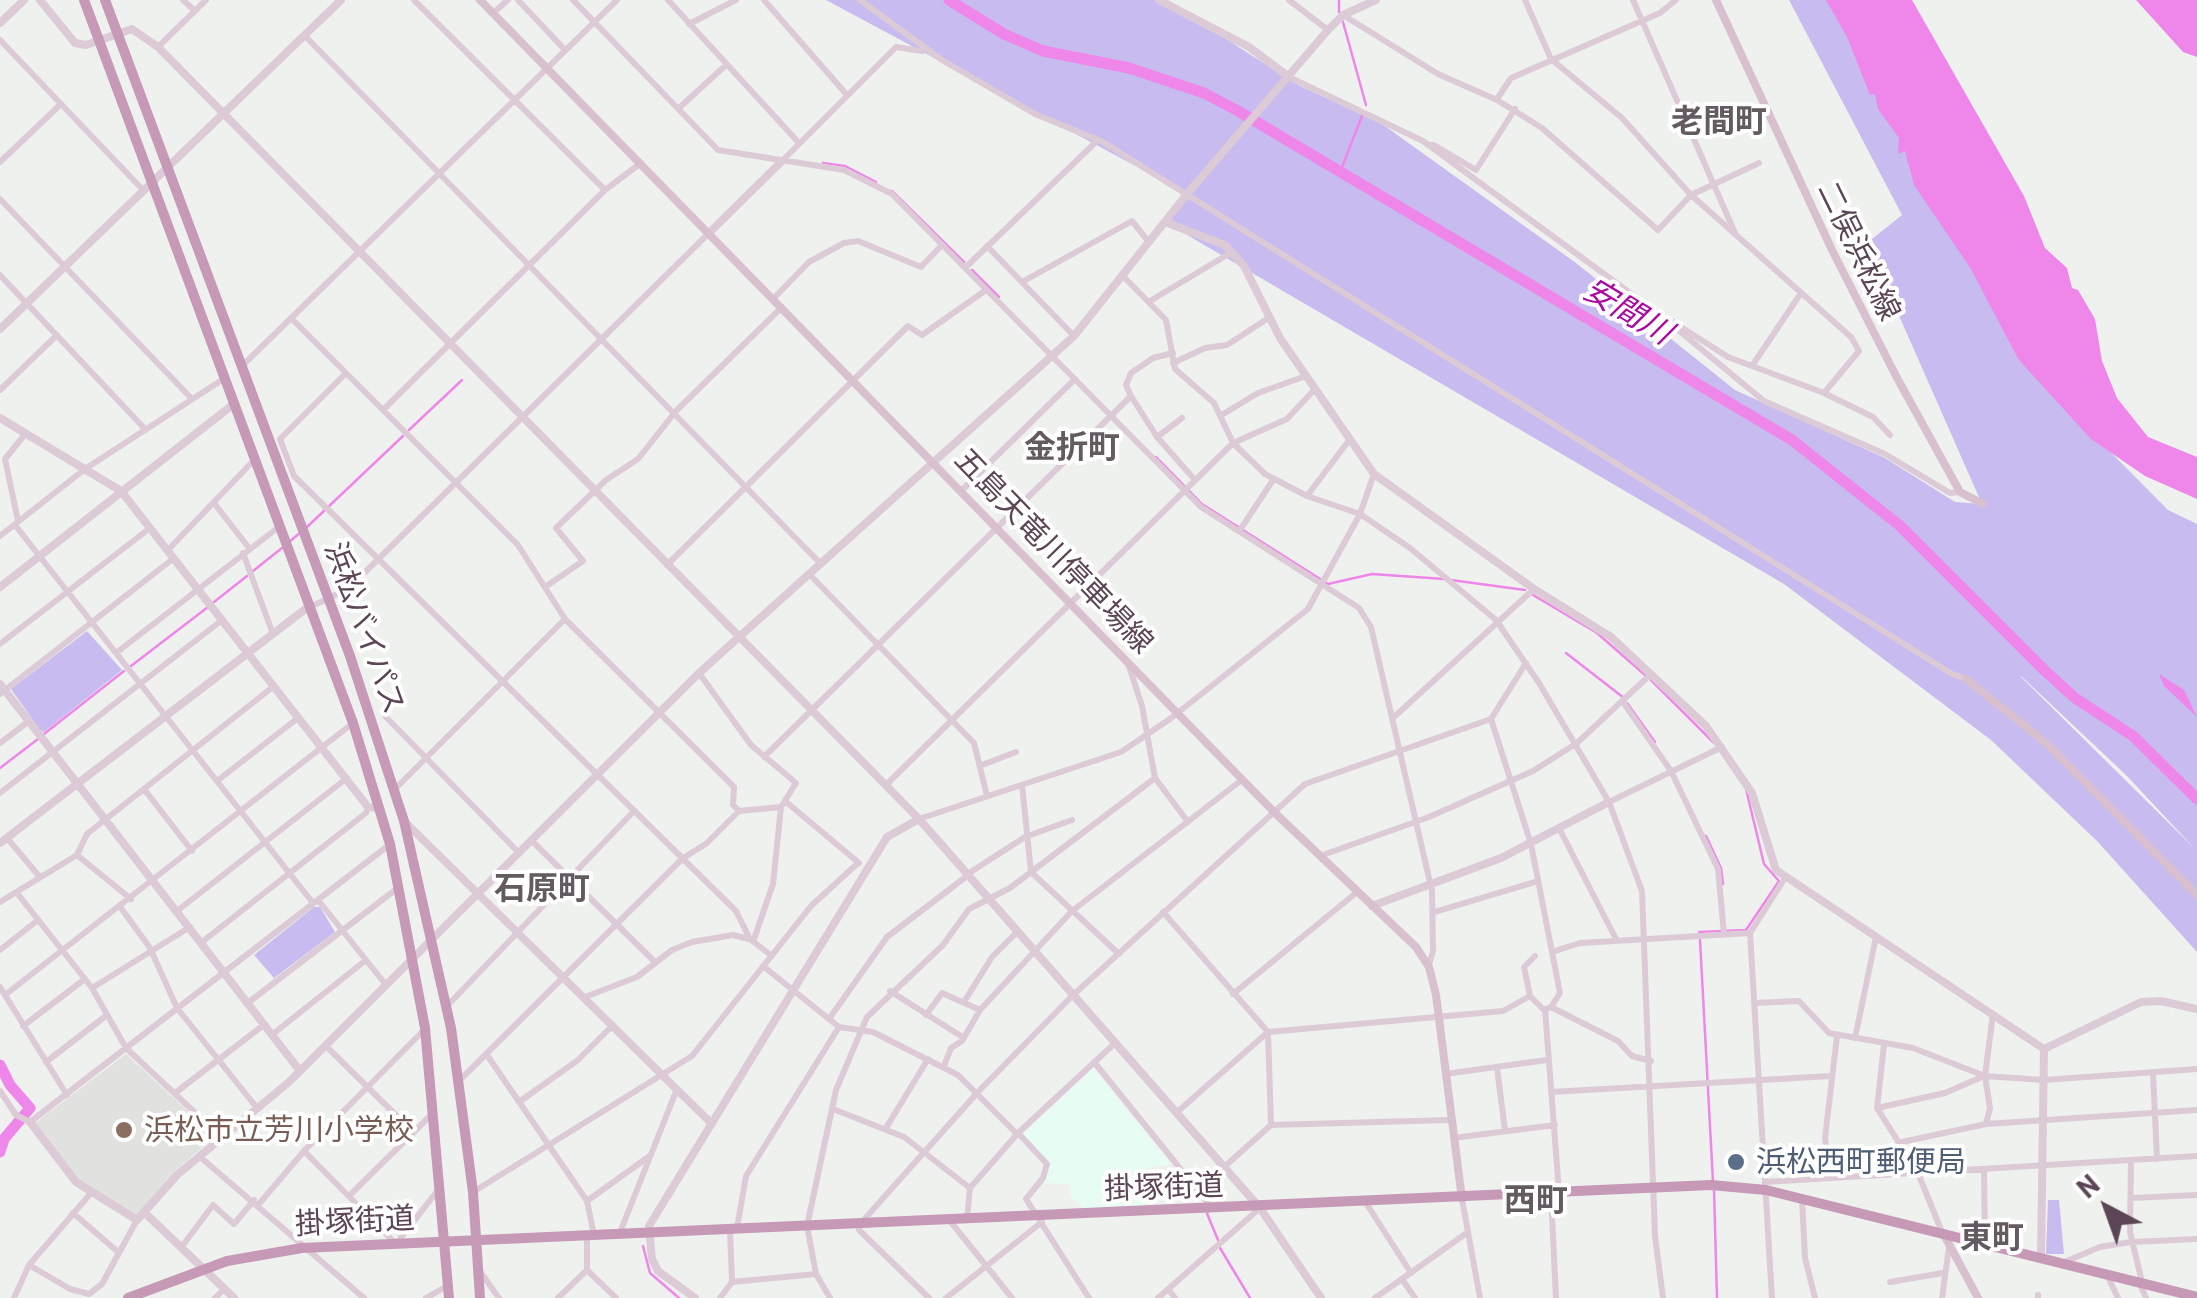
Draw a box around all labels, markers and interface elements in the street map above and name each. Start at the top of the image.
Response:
district label: 老間町 [1671,102,1767,140]
street label: 二俣浜松線 [1810,176,1908,326]
water label: 安間川 [1577,270,1679,352]
district label: 金折町 [1024,428,1120,466]
street label: 五島天竜川停車場線 [947,441,1161,661]
street label: 浜松バイパス [317,537,413,719]
district label: 石原町 [494,869,590,907]
place label: 浜松市立芳川小学校 [144,1112,414,1148]
marker: 浜松市立芳川小学校 [113,1119,135,1141]
place label: 浜松西町郵便局 [1756,1144,1966,1180]
marker: 浜松西町郵便局 [1725,1151,1747,1173]
north arrow [2057,1158,2157,1258]
text: N [2069,1166,2105,1204]
street label: 掛塚街道 [1103,1167,1225,1207]
district label: 西町 [1504,1181,1568,1219]
street label: 掛塚街道 [294,1200,416,1242]
district label: 東町 [1960,1218,2024,1256]

